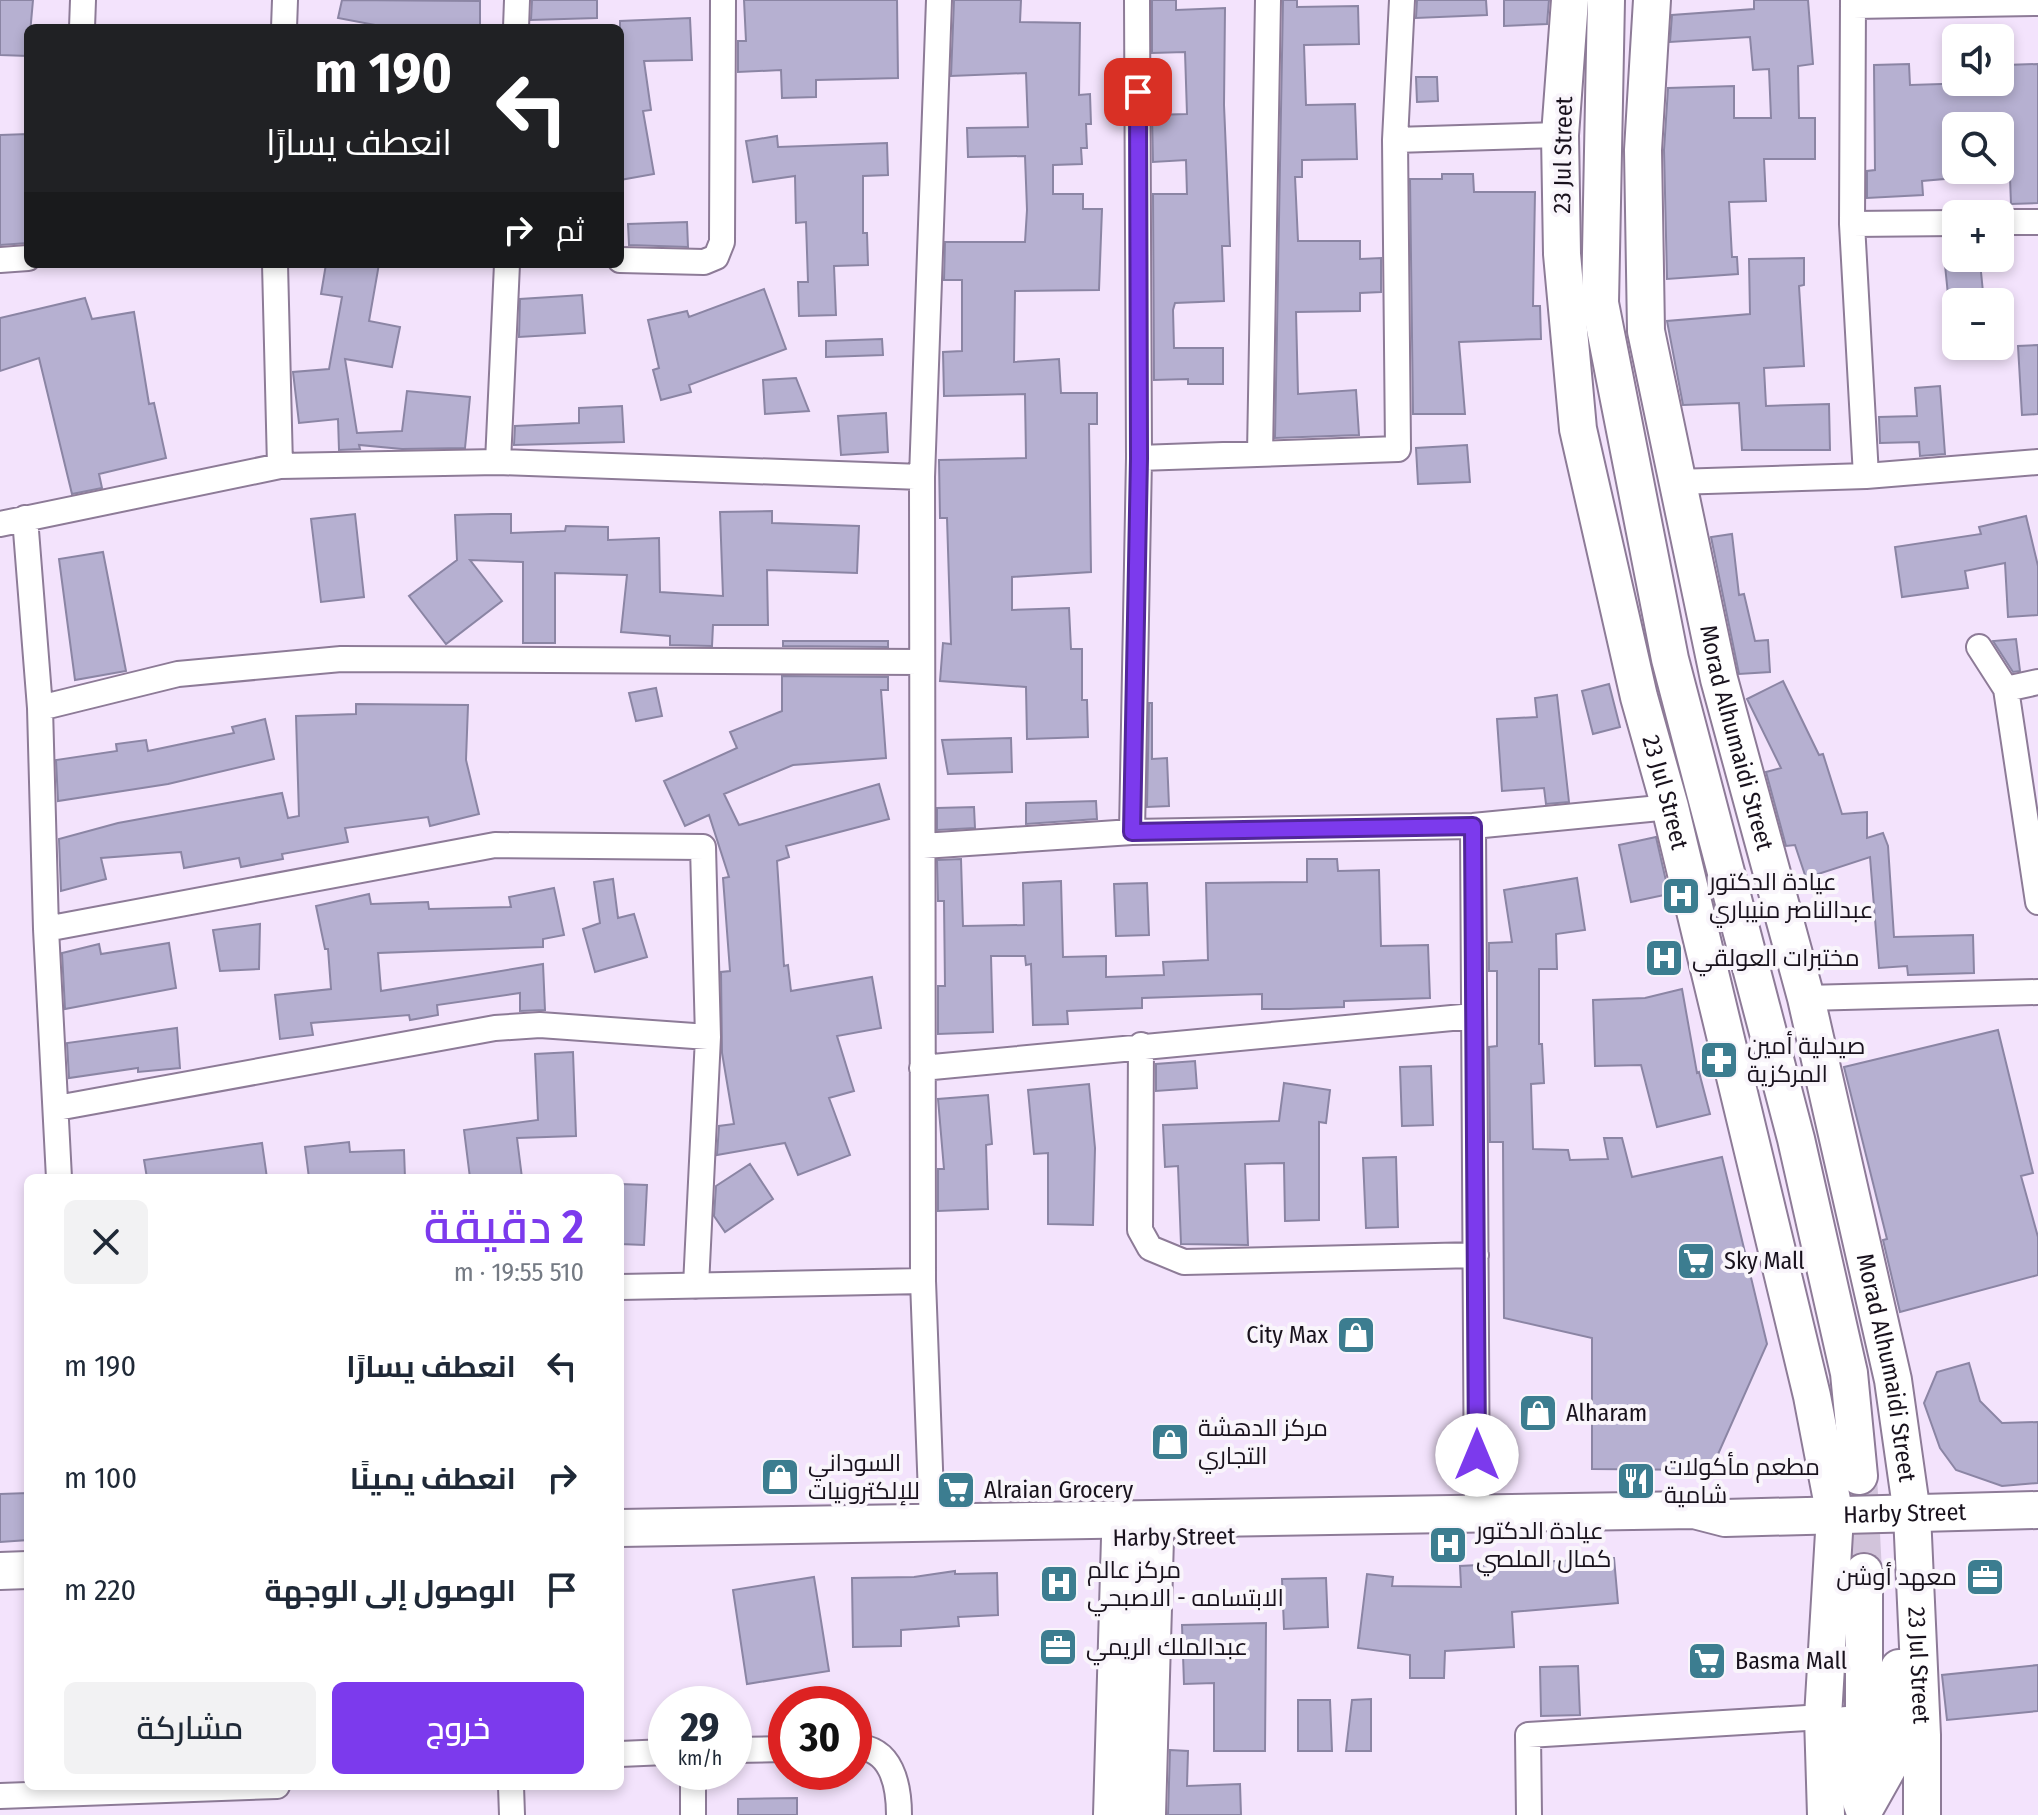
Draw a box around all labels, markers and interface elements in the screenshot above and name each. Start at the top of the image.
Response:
map controls [1942,24,2014,360]
button: sound [1942,24,2014,96]
text: 190 m [314,40,452,107]
icon: left [480,56,584,160]
pin [1104,58,1172,126]
icon: arrive [1116,70,1160,114]
street label: 23 Jul Street [1548,96,1578,214]
button: search [1942,112,2014,184]
text: انعطف يسارًا [266,121,452,165]
button: + [1942,200,2014,272]
icon: right [496,208,540,252]
text: ثم [556,213,584,249]
button: − [1942,288,2014,360]
street label: Morad Alhumaidi Street [1694,623,1779,854]
street label: 23 Jul Street [1636,732,1694,853]
place label: عيادة الدكتور عبدالناصر منيباري [1707,868,1873,928]
hospital icon: عيادة الدكتور عبدالناصر منيباري [1660,875,1702,917]
hospital icon: مختبرات العولقي [1643,937,1685,979]
place label: مختبرات العولقي [1692,944,1860,977]
place label: صيدلية أمين المركزية [1747,1030,1865,1088]
pharmacy icon: صيدلية أمين المركزية [1698,1039,1740,1081]
text: 2 دقيقة [424,1198,584,1256]
button: close [64,1200,148,1284]
supermarket icon: Sky Mall [1675,1240,1717,1282]
place label: Sky Mall [1724,1247,1805,1275]
street label: Morad Alhumaidi Street [1851,1251,1921,1484]
text: 510 m · 19:55 [454,1257,584,1288]
shop icon: City Max [1335,1314,1377,1356]
place label: City Max [1246,1321,1328,1349]
icon: left [540,1344,584,1388]
text: 190 m [64,1348,136,1384]
text: انعطف يسارًا [346,1349,516,1385]
shop icon: Alharam [1517,1392,1559,1434]
place label: Alharam [1566,1399,1647,1427]
position arrow [1435,1413,1519,1497]
place label: مركز الدهشة التجاري [1198,1414,1328,1474]
shop icon: مركز الدهشة التجاري [1149,1421,1191,1463]
place label: السوداني للإلكترونيات [808,1449,920,1506]
place label: مطعم مأكولات شامية [1664,1451,1820,1509]
icon: right [540,1456,584,1500]
shop icon: السوداني للإلكترونيات [759,1456,801,1498]
text: 100 m [64,1460,137,1496]
restaurant icon: مطعم مأكولات شامية [1615,1460,1657,1502]
text: انعطف يمينًا [350,1461,516,1497]
supermarket icon: Alraian Grocery [935,1469,977,1511]
place label: Alraian Grocery [984,1476,1134,1504]
street label: Harby Street [1843,1498,1967,1529]
place label: عيادة الدكتور كمال الملصي [1474,1517,1611,1577]
street label: Harby Street [1112,1522,1236,1552]
hospital icon: عيادة الدكتور كمال الملصي [1427,1524,1469,1566]
place label: مركز عالم الابتسامه - الاصبحي [1087,1556,1284,1617]
office icon: معهد أوشن [1964,1556,2006,1598]
place label: معهد أوشن [1836,1561,1957,1591]
hospital icon: مركز عالم الابتسامه - الاصبحي [1038,1563,1080,1605]
icon: arrive [540,1568,584,1612]
text: 220 m [64,1572,136,1608]
text: الوصول إلى الوجهة [265,1573,516,1609]
street label: 23 Jul Street [1902,1606,1935,1725]
office icon: عبدالملك الريمي [1037,1626,1079,1668]
place label: عبدالملك الريمي [1086,1633,1248,1666]
supermarket icon: Basma Mall [1686,1640,1728,1682]
place label: Basma Mall [1735,1647,1847,1675]
button: مشاركة [64,1682,316,1774]
button: خروج [332,1682,584,1774]
speed limit sign: 30 [768,1686,872,1790]
text: 29 [680,1704,719,1752]
text: km/h [678,1746,722,1770]

